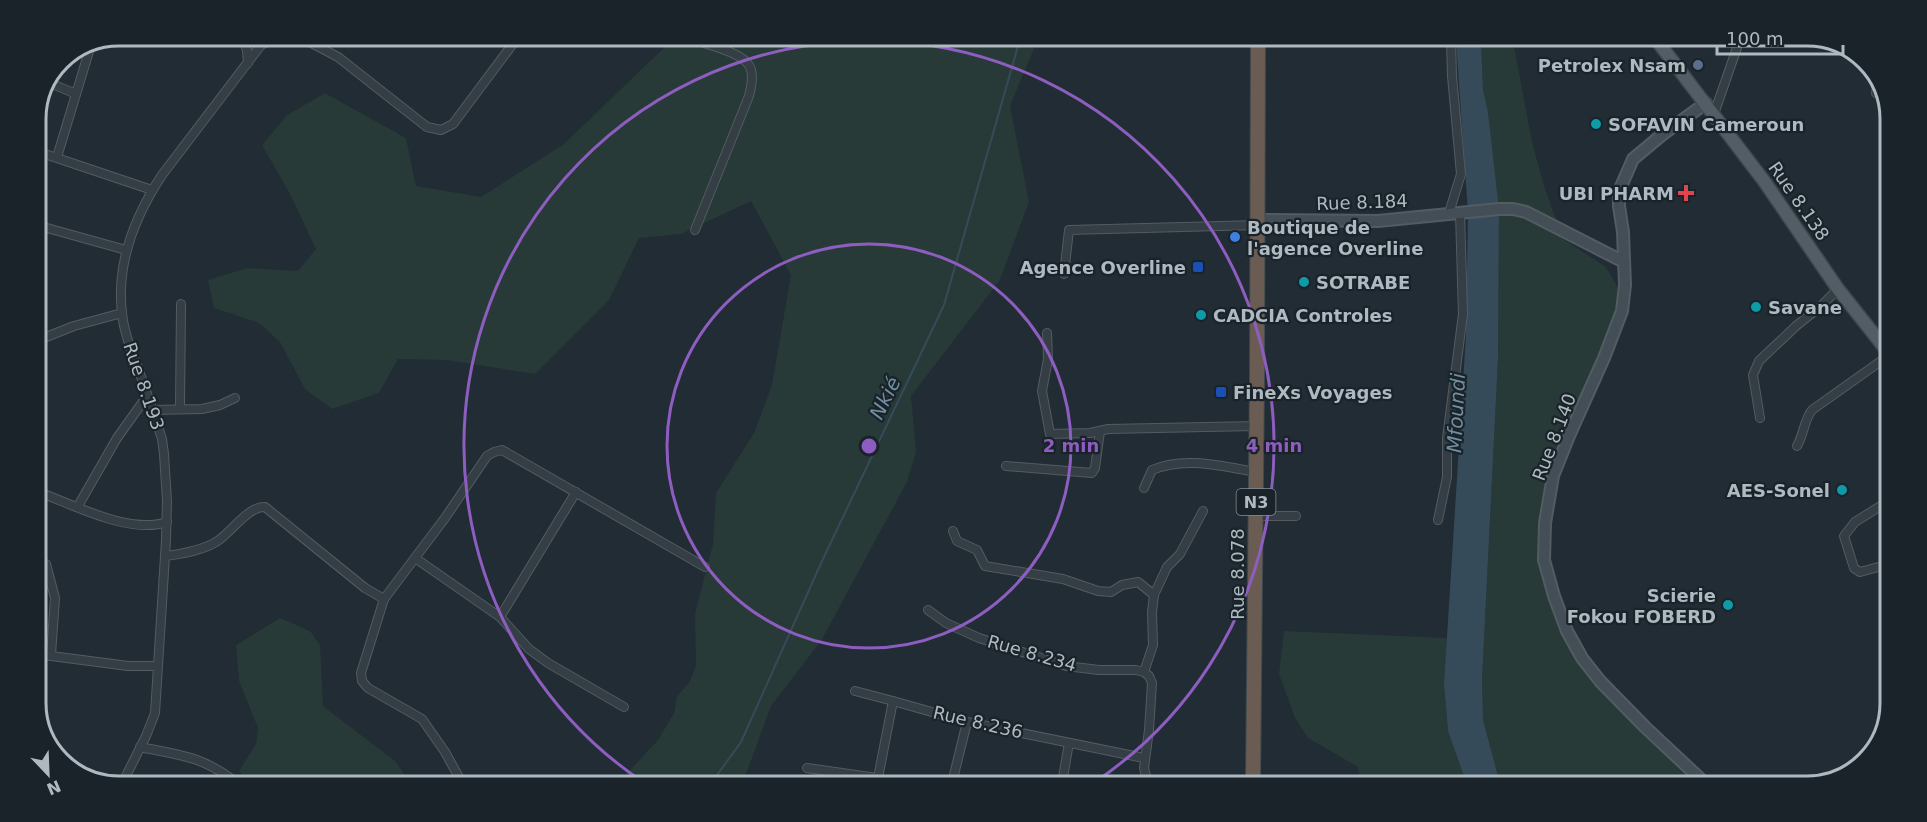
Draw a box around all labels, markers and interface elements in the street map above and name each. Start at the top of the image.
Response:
scale bar [1717,18,1843,56]
text: 100 m [1726,28,1784,49]
place label: Petrolex Nsam [1538,55,1686,76]
marker: Petrolex Nsam [1691,58,1705,72]
place label: SOFAVIN Cameroun [1608,114,1804,135]
marker: SOFAVIN Cameroun [1589,117,1603,131]
street label: Rue 8.138 [1764,158,1834,244]
place label: UBI PHARM [1559,183,1674,204]
marker: UBI PHARM [1679,186,1693,200]
street label: Rue 8.184 [1316,190,1408,214]
place label: Boutique de l'agence Overline [1247,217,1423,259]
marker: Boutique de l'agence Overline [1228,230,1242,244]
place label: Agence Overline [1020,257,1186,278]
marker: Agence Overline [1191,260,1205,274]
place label: SOTRABE [1316,272,1410,293]
marker: SOTRABE [1297,275,1311,289]
place label: Savane [1768,297,1842,318]
marker: Savane [1749,300,1763,314]
place label: CADCIA Controles [1213,305,1393,326]
marker: CADCIA Controles [1194,308,1208,322]
street label: Rue 8.193 [119,339,169,433]
water label: Mfoundi [1442,372,1470,454]
water label: Nkié [864,373,906,423]
place label: FineXs Voyages [1233,382,1392,403]
marker: FineXs Voyages [1214,385,1228,399]
street label: Rue 8.140 [1528,391,1580,483]
text: 2 min [1043,435,1099,456]
text: 4 min [1246,435,1302,456]
centre of rings [859,436,879,456]
place label: AES-Sonel [1727,480,1830,501]
marker: AES-Sonel [1835,483,1849,497]
road number: N3 [1236,489,1276,515]
street label: Rue 8.078 [1227,528,1248,620]
place label: Scierie Fokou FOBERD [1567,585,1716,627]
marker: Scierie Fokou FOBERD [1721,598,1735,612]
street label: Rue 8.234 [985,630,1079,676]
street label: Rue 8.236 [931,701,1025,743]
north arrow [18,744,78,804]
text: N [44,776,64,799]

